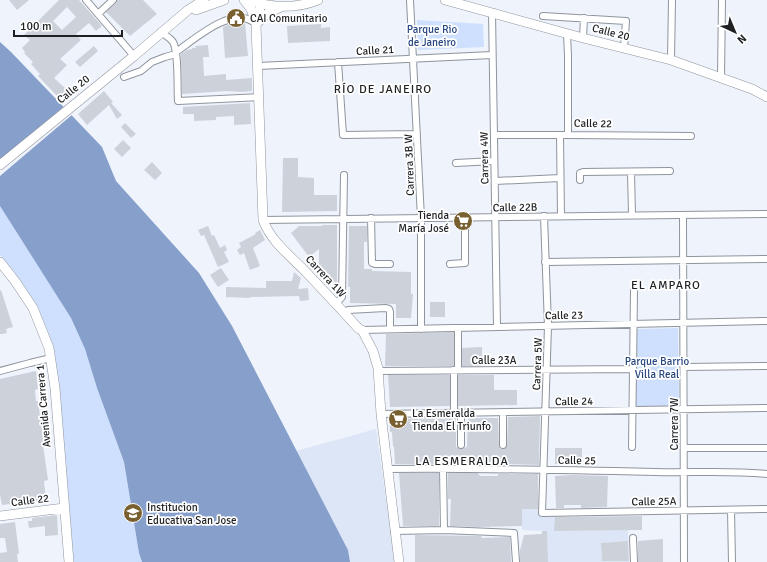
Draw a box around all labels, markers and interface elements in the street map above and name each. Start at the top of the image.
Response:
public building icon: CAI Comunitario [225,7,247,29]
scale bar [14,12,122,38]
place label: CAI Comunitario [250,12,328,25]
north arrow [715,12,755,52]
text: 100 m [20,19,52,34]
street label: Calle 20 [591,22,631,43]
park label: Parque Rio de Janeiro [407,23,458,49]
text: N [734,31,749,46]
street label: Calle 21 [356,43,394,58]
street label: Calle 20 [54,72,92,106]
district label: RÍO DE JANEIRO [334,82,432,97]
street label: Calle 22 [574,117,612,130]
street label: Carrera 4W [478,131,491,184]
street label: Carrera 3B W [402,133,417,196]
street label: Calle 22B [492,201,538,214]
place label: Tienda María José [398,209,449,235]
supermarket icon: Tienda María José [452,210,474,232]
street label: Carrera 1W [303,253,349,301]
district label: EL AMPARO [631,278,701,293]
street label: Calle 23 [545,309,583,322]
street label: Carrera 5W [530,337,545,391]
street label: Calle 23A [472,354,517,367]
park label: Parque Barrio Villa Real [625,355,690,381]
street label: Avenida Carrera 1 [33,364,54,448]
street label: Calle 24 [555,395,593,408]
street label: Carrera 7W [668,397,681,450]
place label: La Esmeralda Tienda El Triunfo [412,407,491,433]
supermarket icon: La Esmeralda Tienda El Triunfo [387,408,409,430]
district label: LA ESMERALDA [415,454,509,469]
street label: Calle 25 [558,454,596,467]
street label: Calle 22 [10,492,50,509]
street label: Calle 25A [631,495,677,508]
place label: Institucion Educativa San Jose [147,501,236,527]
school or university icon: Institucion Educativa San Jose [122,502,144,524]

